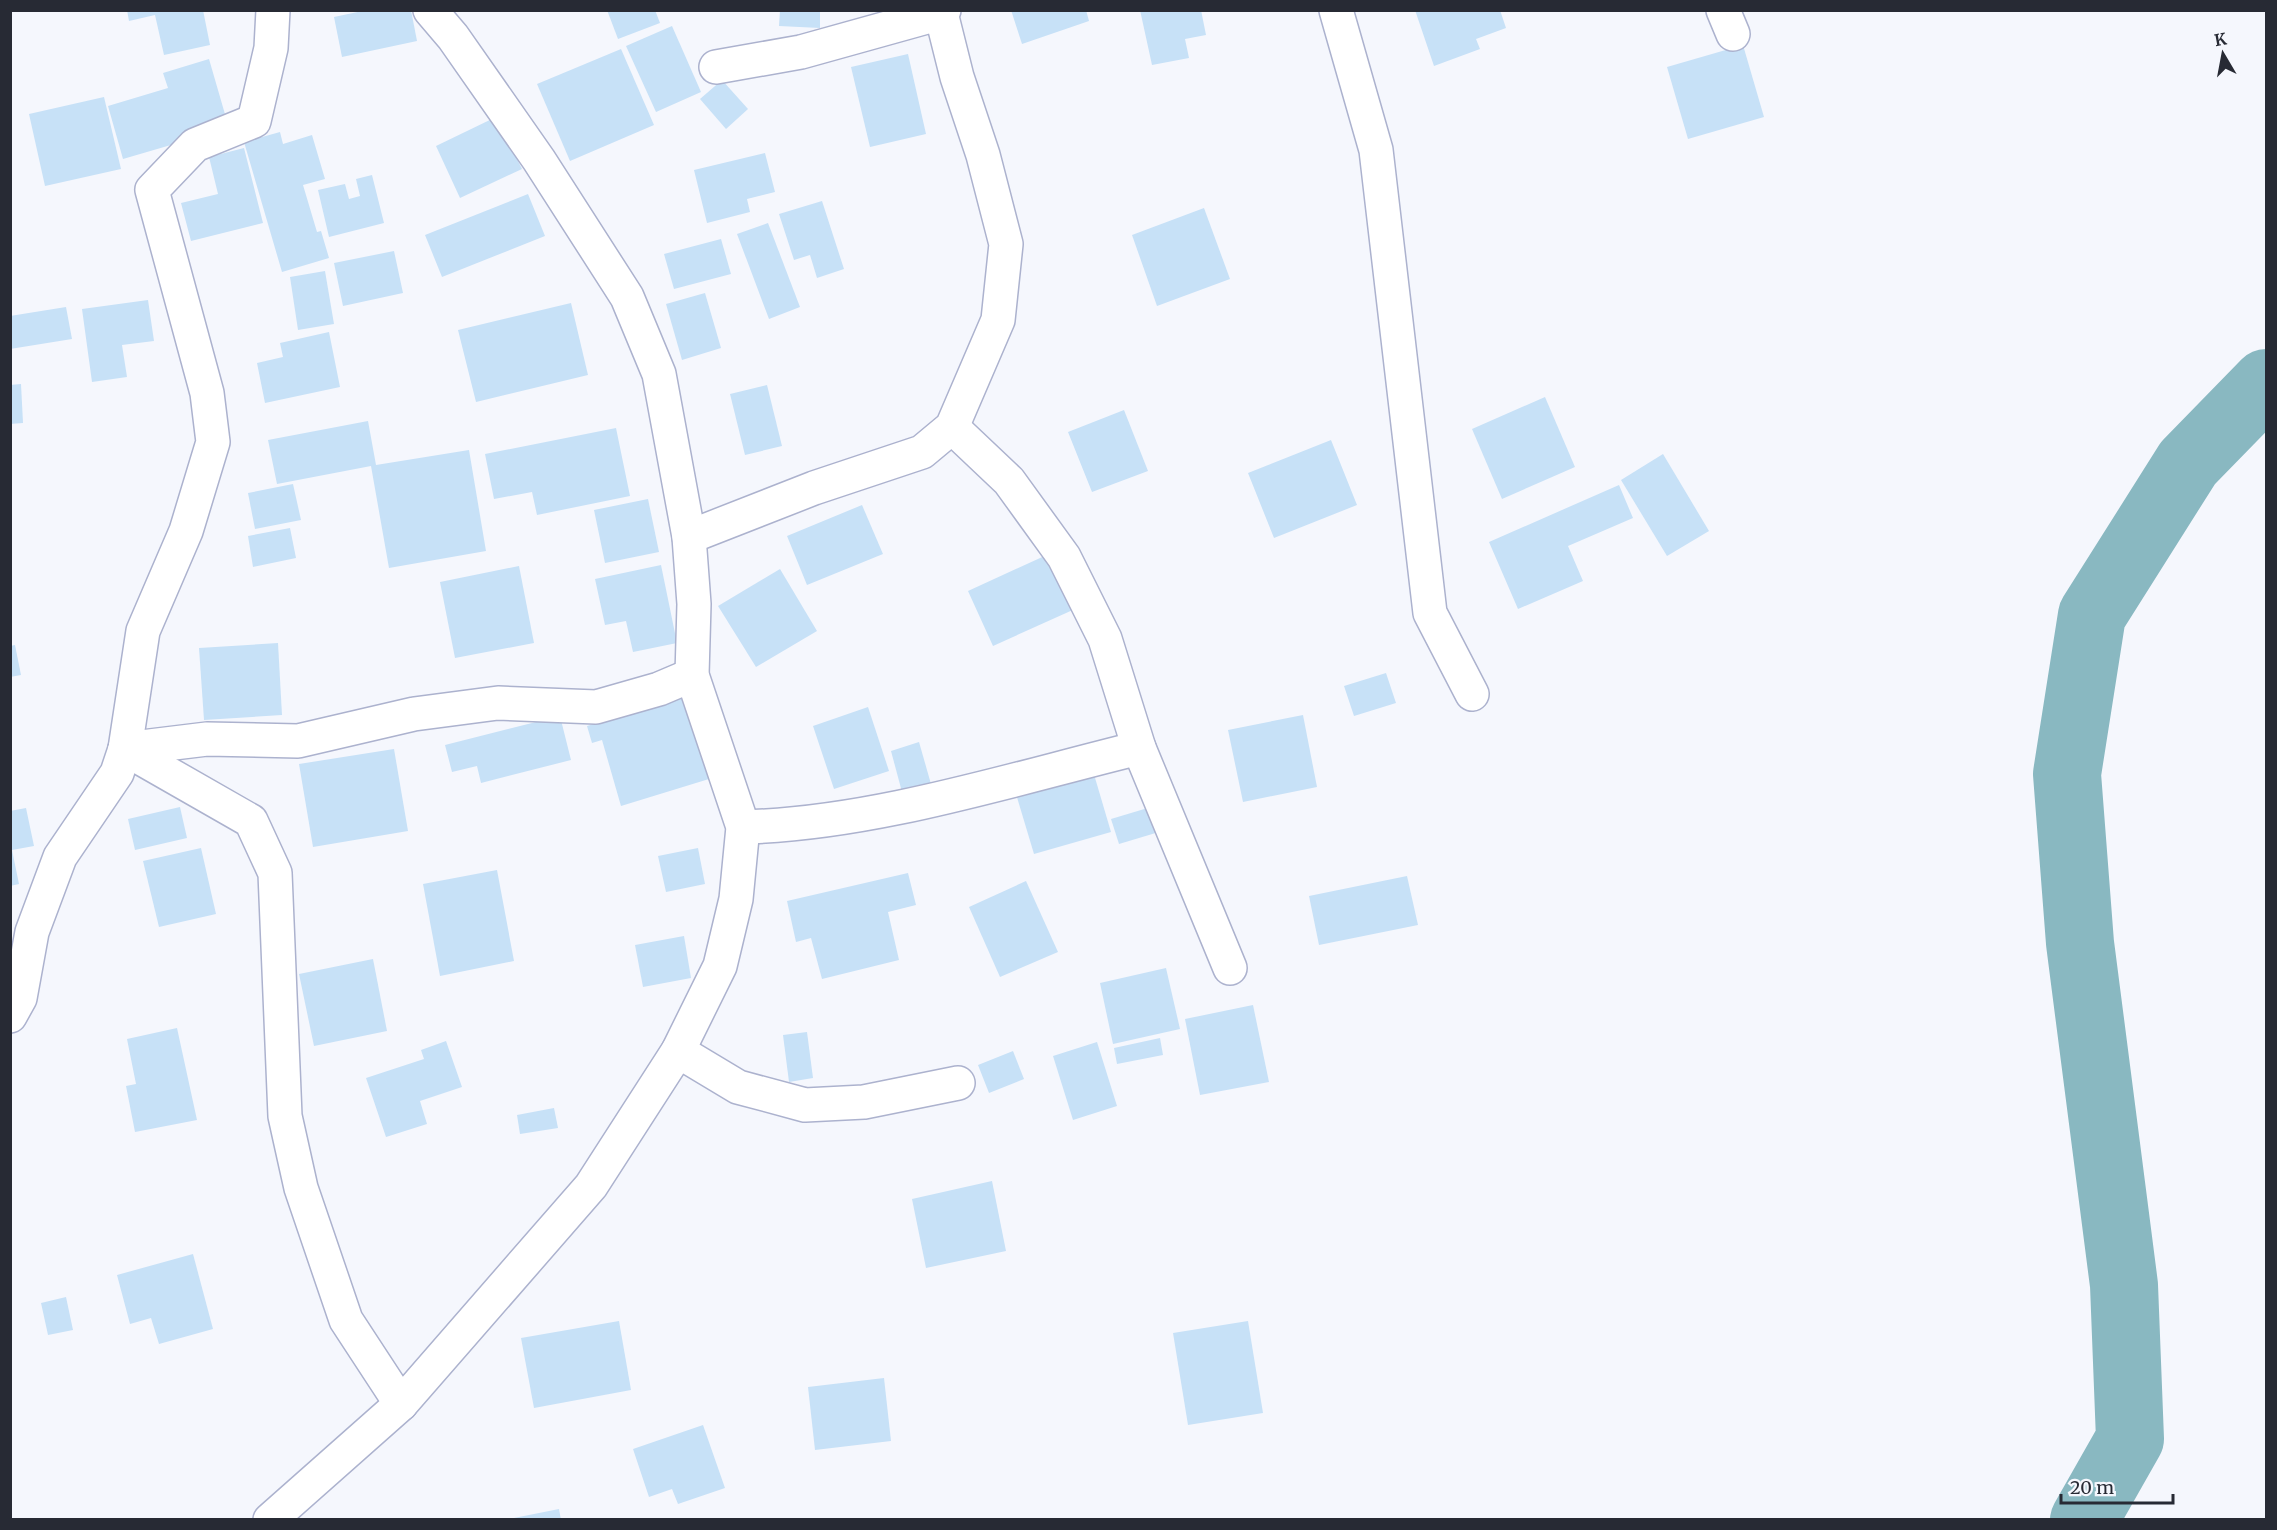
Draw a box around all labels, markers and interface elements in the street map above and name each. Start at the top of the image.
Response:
north arrow [2193,24,2253,84]
text: K [2213,28,2228,50]
scale bar [2061,1467,2174,1505]
text: 20 m [2070,1476,2114,1499]

